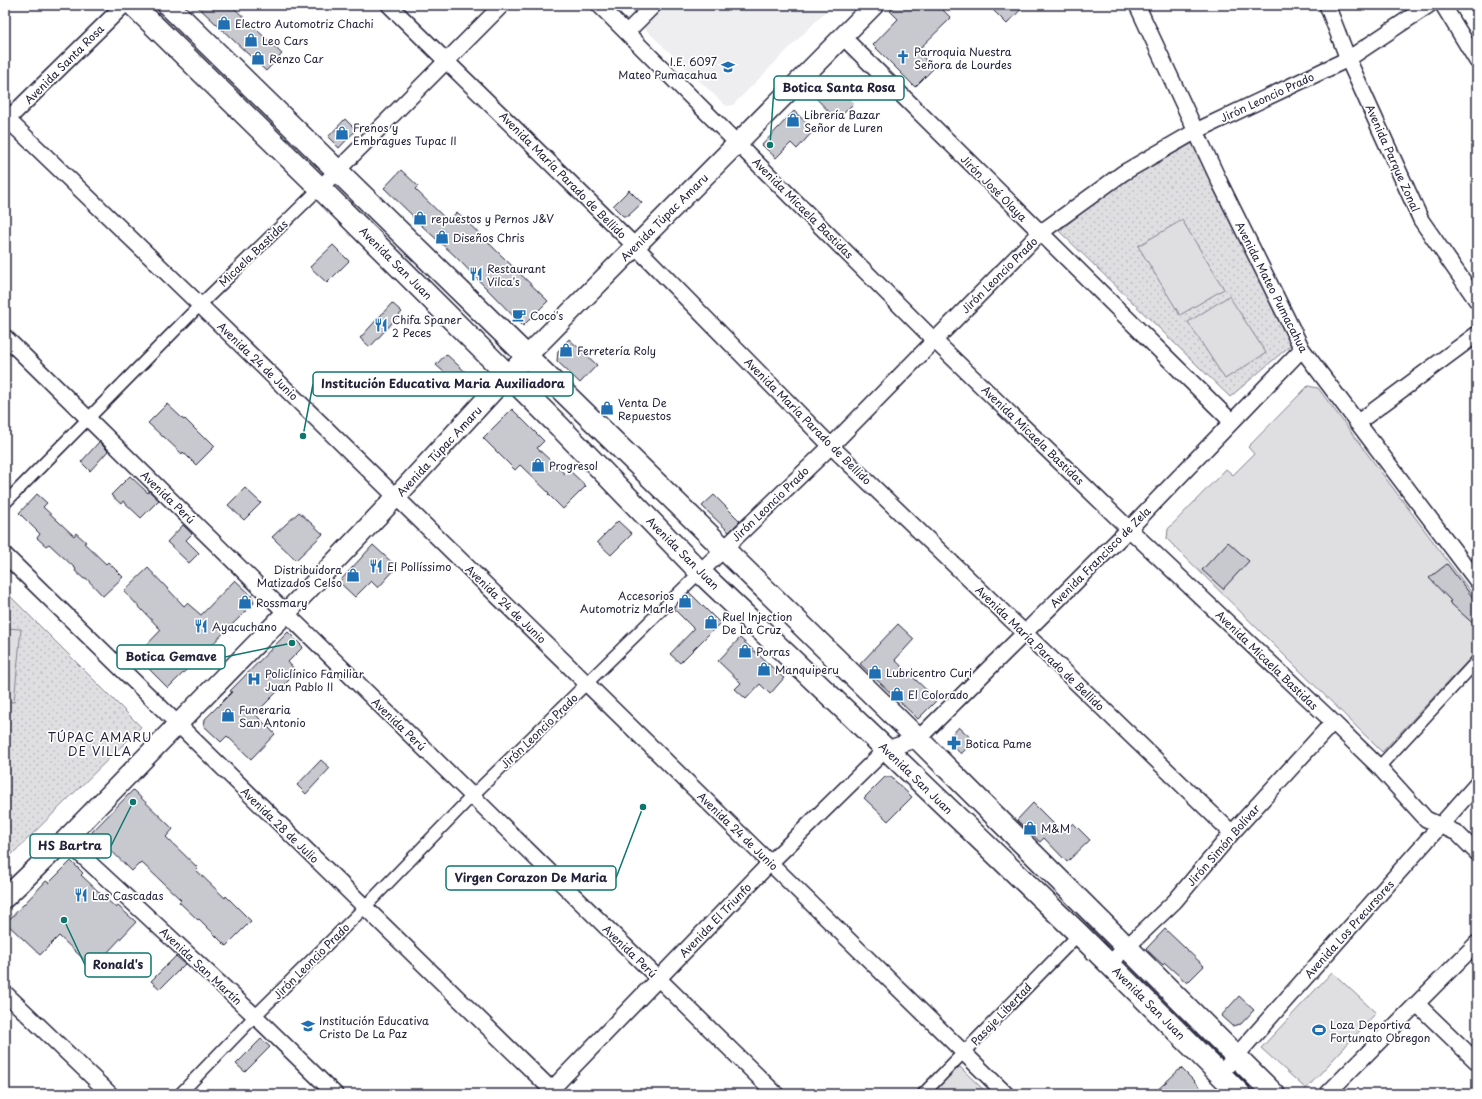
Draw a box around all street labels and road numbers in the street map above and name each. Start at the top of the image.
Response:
street label: Avenida Santa Rosa [20,20,108,108]
street label: Jirón Leoncio Prado [1217,68,1317,126]
street label: Avenida Parque Zonal [1362,102,1424,214]
street label: Avenida María Parado de Bellido [496,108,630,242]
street label: Jirón José Olaya [957,151,1031,225]
street label: Avenida Micaela Bastidas [749,154,857,262]
street label: Avenida Túpac Amaru [616,169,712,265]
street label: Micaela Bastidas [215,216,291,290]
street label: Avenida Mateo Pumacahua [1232,219,1313,356]
street label: Avenida San Juan [356,223,436,303]
street label: Jirón Leoncio Prado [957,233,1041,317]
street label: Avenida 24 de Junio [214,318,302,404]
street label: Avenida María Parado de Bellido [741,354,875,488]
street label: Avenida Micaela Bastidas [978,381,1088,489]
street label: Avenida Túpac Amaru [392,402,486,500]
street label: Jirón Leoncio Prado [727,463,813,545]
street label: Avenida Perú [137,467,199,527]
street label: Avenida Francisco de Zela [1046,503,1154,611]
street label: Avenida San Juan [643,513,723,593]
street label: Avenida 24 de Junio [462,561,550,647]
street label: Avenida María Parado de Bellido [972,582,1108,714]
street label: Avenida Micaela Bastidas [1212,606,1322,714]
street label: Jirón Leoncio Prado [496,690,582,772]
street label: Avenida Perú [368,694,430,754]
street label: Avenida San Juan [875,738,957,818]
street label: Avenida 28 de Julio [237,783,323,867]
street label: Avenida 24 de Junio [694,788,782,874]
street label: Jirón Simón Bolívar [1183,800,1263,890]
street label: Avenida Los Precursores [1300,876,1398,982]
street label: Avenida El Triunfo [675,879,755,961]
street label: Jirón Leoncio Prado [269,919,353,1003]
street label: Avenida Perú [599,921,661,981]
street label: Avenida San Martín [156,923,246,1009]
street label: Avenida San Juan [1109,963,1189,1043]
street label: Pasaje Libertad [967,979,1035,1049]

